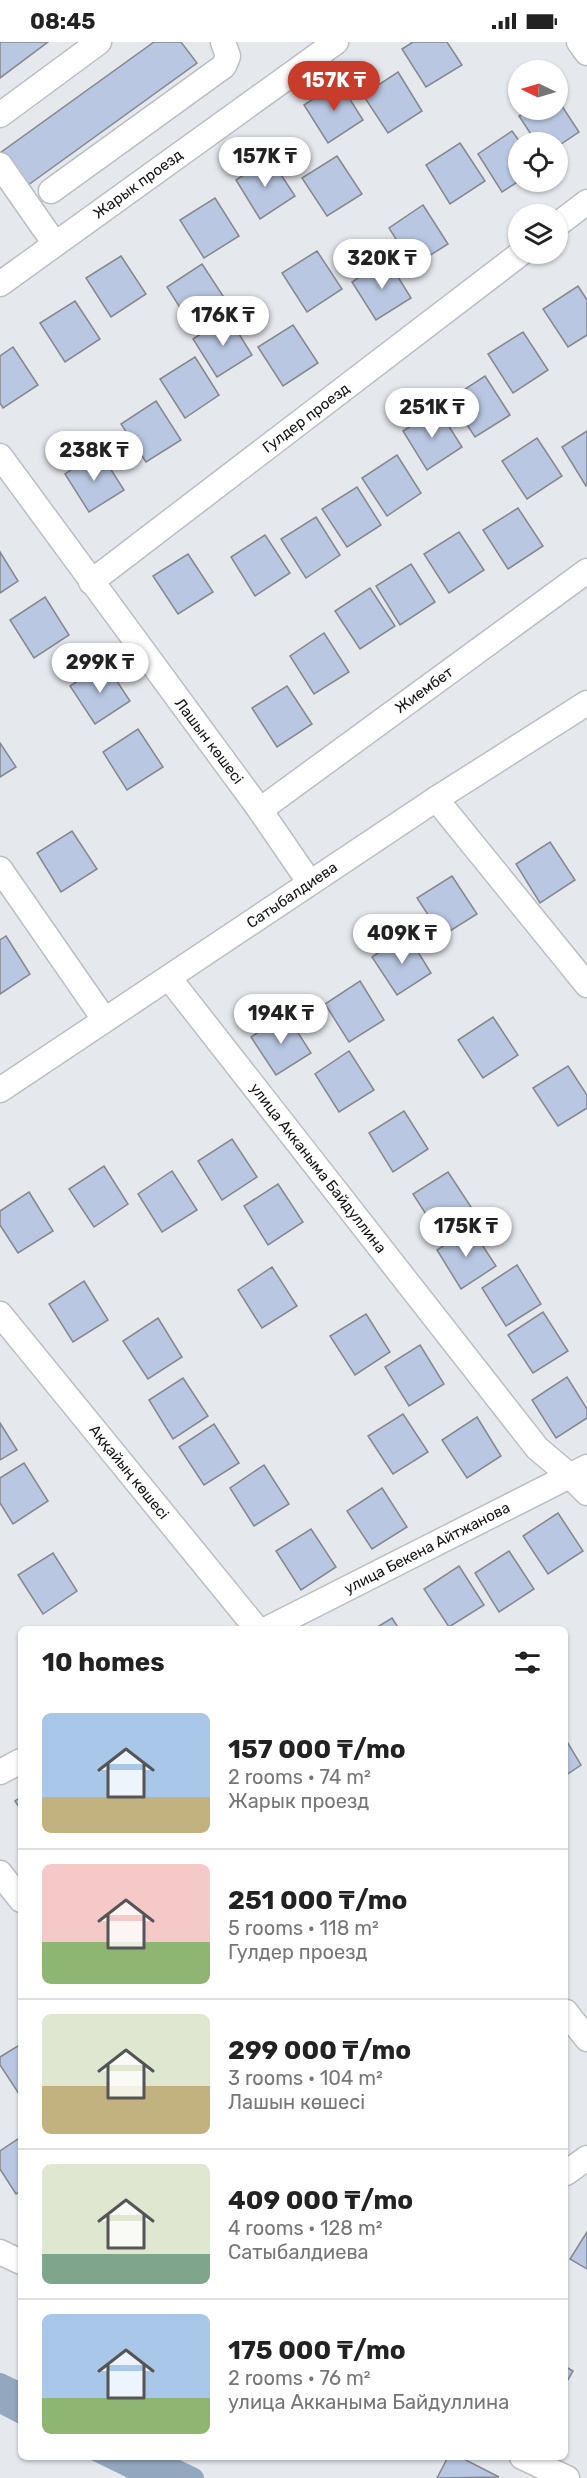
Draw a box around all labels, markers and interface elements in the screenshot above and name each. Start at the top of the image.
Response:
text: 08:45 [30,8,96,35]
north arrow [508,60,568,120]
map controls [508,60,568,264]
pin: 157K ₸ [285,61,383,112]
text: 157K ₸ [302,68,366,92]
button: locate [508,132,568,192]
pin: 157K ₸ [216,137,314,188]
text: 157K ₸ [233,144,297,168]
street label: Жарык проезд [90,146,186,222]
button: layers [508,204,568,264]
pin: 320K ₸ [333,239,431,290]
text: 320K ₸ [347,246,417,270]
pin: 176K ₸ [174,296,272,347]
text: 176K ₸ [191,303,255,327]
street label: Гулдер проезд [259,379,353,457]
pin: 251K ₸ [383,388,481,439]
text: 251K ₸ [399,395,465,419]
pin: 238K ₸ [45,431,143,482]
text: 238K ₸ [59,438,129,462]
pin: 299K ₸ [51,643,149,694]
text: 299K ₸ [66,650,134,674]
street label: Жиембет [391,663,457,717]
street label: Лашын көшесі [171,695,247,787]
street label: Сатыбалдиева [243,858,341,932]
pin: 409K ₸ [353,914,451,965]
text: 409K ₸ [367,921,437,945]
pin: 194K ₸ [232,994,330,1045]
text: 194K ₸ [248,1001,314,1025]
street label: улица Акканыма Байдуллина [246,1079,390,1257]
pin: 175K ₸ [417,1207,515,1258]
text: 175K ₸ [434,1214,498,1238]
street label: Аққайың көшесі [85,1421,173,1523]
street label: улица Бекена Айтжанова [341,1498,513,1598]
icon: filters [511,1646,544,1679]
text: 10 homes [42,1647,165,1678]
text: 157 000 ₸/mo [228,1734,406,1765]
icon: home [90,1737,162,1809]
text: 2 rooms · 74 m² [228,1765,371,1789]
text: Жарык проезд [228,1789,369,1813]
text: 251 000 ₸/mo [228,1885,407,1916]
icon: home [90,1888,162,1960]
text: 5 rooms · 118 m² [228,1916,379,1940]
text: Гулдер проезд [228,1940,368,1964]
text: 299 000 ₸/mo [228,2035,411,2066]
icon: home [90,2038,162,2110]
text: 3 rooms · 104 m² [228,2066,383,2090]
text: Лашын көшесі [228,2090,365,2114]
text: 409 000 ₸/mo [228,2185,413,2216]
icon: home [90,2188,162,2260]
text: 4 rooms · 128 m² [228,2216,383,2240]
text: Сатыбалдиева [228,2240,369,2264]
text: 175 000 ₸/mo [228,2335,406,2366]
icon: home [90,2338,162,2410]
text: 2 rooms · 76 m² [228,2366,371,2390]
text: улица Акканыма Байдуллина [228,2390,509,2414]

